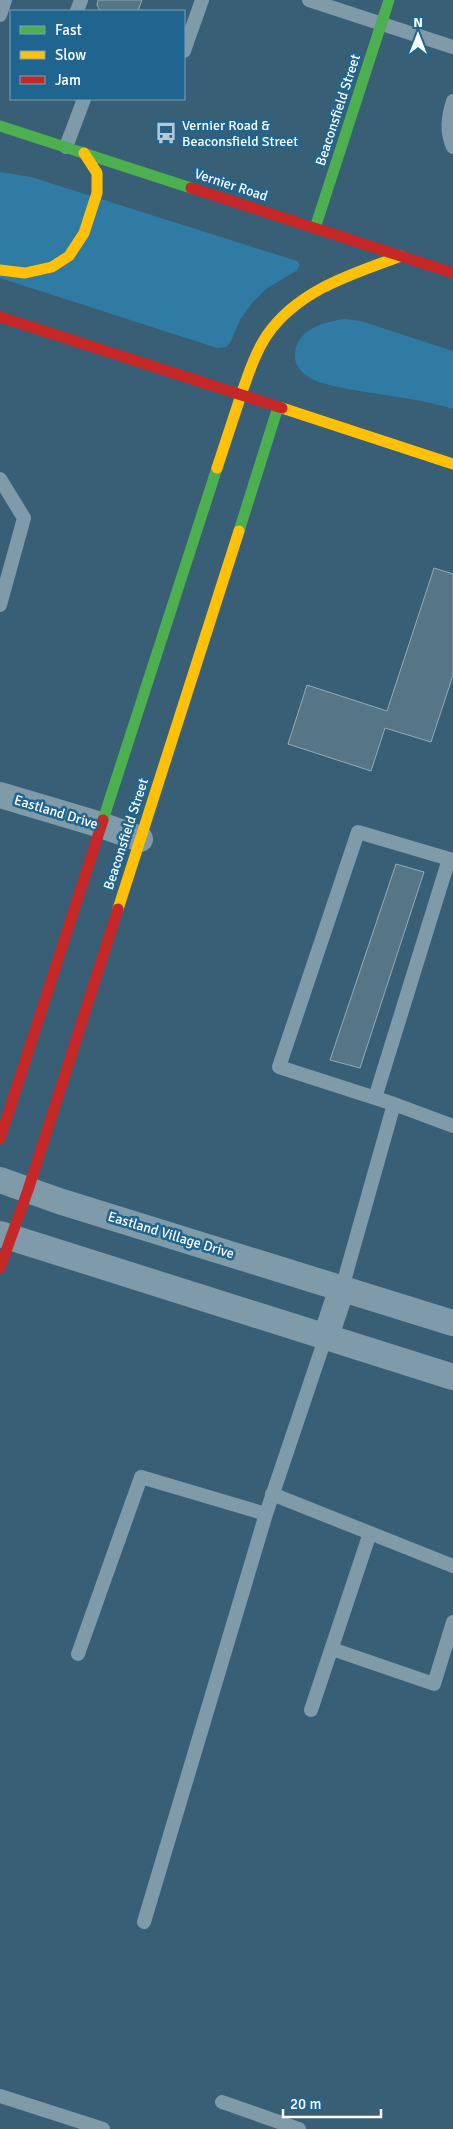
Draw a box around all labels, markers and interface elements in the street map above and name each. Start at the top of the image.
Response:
legend [10,10,185,100]
north arrow [393,10,443,60]
text: N [413,14,423,31]
text: Fast [55,21,82,39]
text: Slow [55,46,86,64]
street label: Beaconsfield Street [312,52,364,168]
text: Jam [55,71,81,89]
place label: Vernier Road & Beaconsfield Street [182,117,298,150]
bus stop icon: Vernier Road & Beaconsfield Street [153,120,179,146]
street label: Vernier Road [192,165,270,205]
street label: Beaconsfield Street [100,776,152,892]
street label: Eastland Drive [12,791,100,833]
street label: Eastland Village Drive [106,1208,236,1262]
scale bar [283,2086,380,2118]
text: 20 m [290,2095,321,2113]

